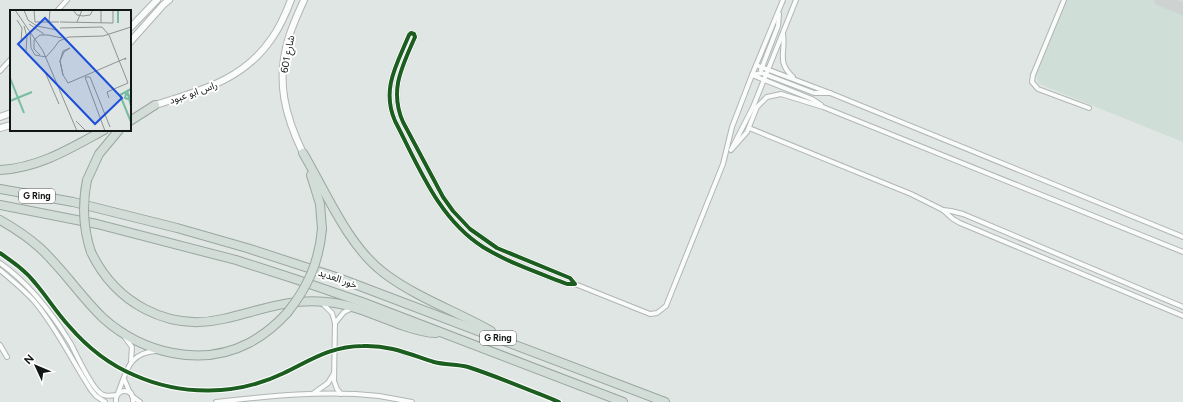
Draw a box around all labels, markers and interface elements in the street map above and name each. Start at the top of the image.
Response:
inset map [10,10,131,131]
street label: شارع 601 [277,34,299,74]
street label: راس ابو عبود [167,78,219,107]
road number: G Ring [19,189,55,203]
street label: خور العديد [317,266,359,291]
road number: G Ring [480,331,516,345]
north arrow [16,346,56,386]
text: N [22,352,37,367]

